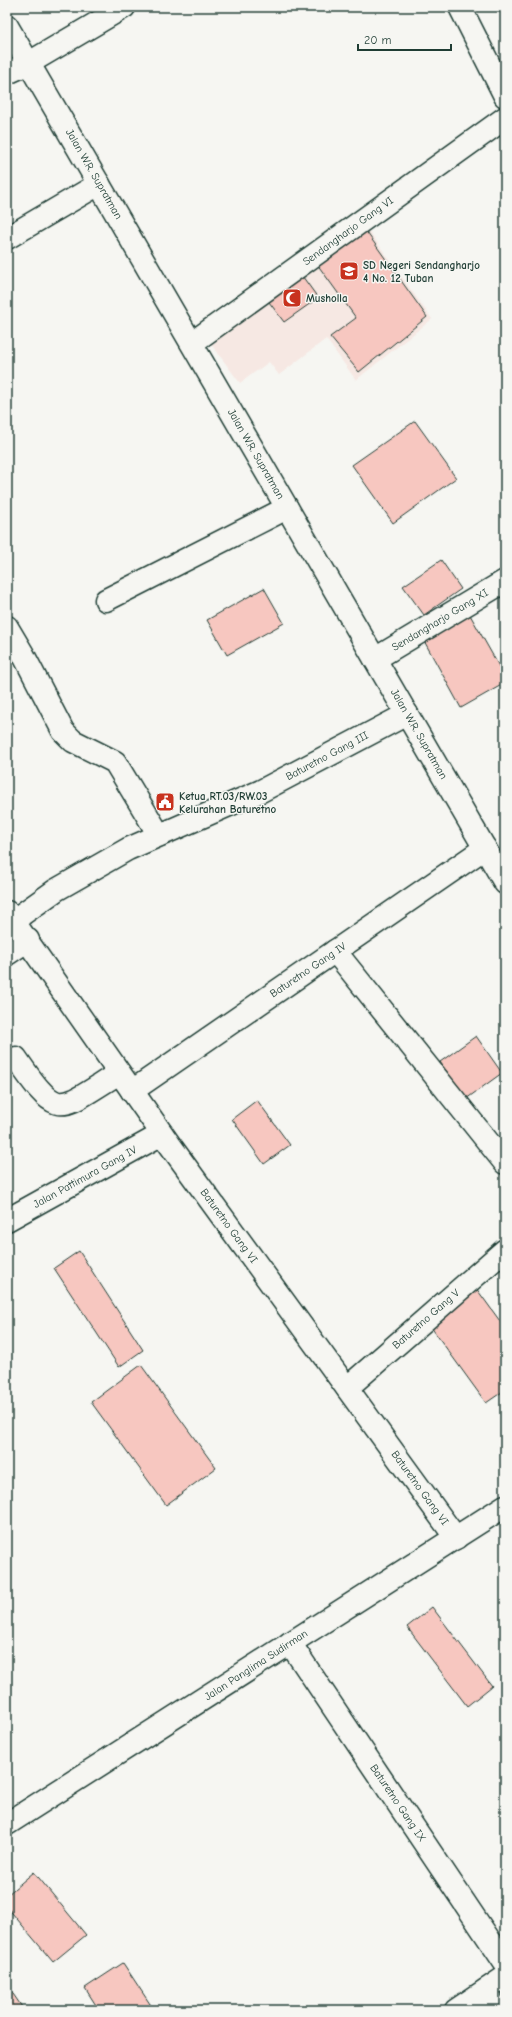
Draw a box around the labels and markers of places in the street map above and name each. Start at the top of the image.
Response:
place label: SD Negeri Sendangharjo 4 No. 12 Tuban [363,259,480,285]
school or university icon: SD Negeri Sendangharjo 4 No. 12 Tuban [338,260,360,282]
mosque icon: Musholla [281,287,303,309]
place label: Musholla [306,292,348,305]
place label: Ketua RT.03/RW.03 Kelurahan Baturetno [179,790,277,816]
public building icon: Ketua RT.03/RW.03 Kelurahan Baturetno [154,791,176,813]

